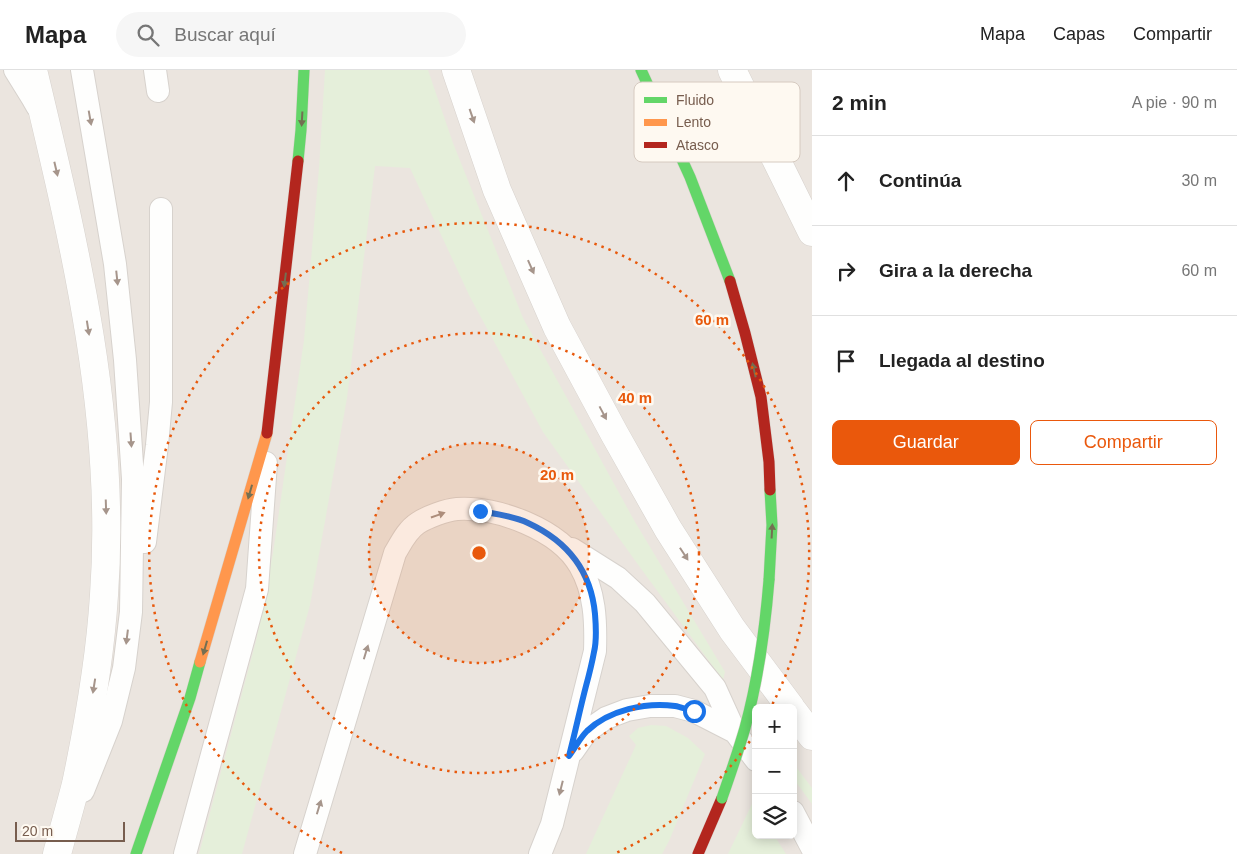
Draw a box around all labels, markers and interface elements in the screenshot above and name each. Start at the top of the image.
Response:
search box [116,12,466,57]
text: Mapa [25,21,86,48]
icon: search [134,21,162,49]
text: Buscar aquí [174,24,276,45]
text: Mapa [980,24,1025,44]
text: Capas [1053,24,1105,44]
text: Compartir [1133,24,1212,44]
legend [634,82,800,162]
text: 2 min [832,91,887,114]
text: Fluido [676,92,714,108]
text: A pie · 90 m [1132,94,1217,111]
one-way arrow [468,109,476,124]
one-way arrow [87,110,95,126]
one-way arrow [297,111,305,127]
text: Lento [676,114,711,130]
text: Atasco [676,137,719,153]
one-way arrow [52,161,60,176]
icon: ahead [832,167,860,195]
text: Continúa [879,170,961,191]
text: 30 m [1181,172,1217,189]
icon: right [832,257,860,285]
one-way arrow [528,260,536,274]
text: Gira a la derecha [879,260,1032,281]
text: 60 m [1181,262,1217,279]
one-way arrow [113,271,121,287]
one-way arrow [281,273,289,289]
text: 60 m [695,311,729,328]
one-way arrow [84,320,92,336]
icon: arrive [832,347,860,375]
text: Llegada al destino [879,350,1045,371]
one-way arrow [750,362,758,377]
text: 40 m [618,389,652,406]
one-way arrow [599,406,607,420]
button: Guardar [832,420,1020,465]
button: Compartir [1030,420,1217,465]
one-way arrow [127,432,135,448]
text: 20 m [540,466,574,483]
one-way arrow [246,484,254,499]
one-way arrow [102,499,110,515]
route end [469,500,492,523]
one-way arrow [431,511,446,519]
one-way arrow [768,523,776,539]
centre of rings [470,544,488,562]
one-way arrow [679,547,689,561]
one-way arrow [123,630,131,646]
one-way arrow [200,641,208,656]
one-way arrow [362,644,370,659]
one-way arrow [90,678,98,694]
route start [683,700,706,723]
map controls [752,704,797,839]
button: + [752,704,797,749]
button: − [752,749,797,794]
one-way arrow [557,781,565,796]
button: layers [752,794,797,839]
one-way arrow [315,800,323,815]
scale bar [15,819,125,842]
text: 20 m [22,823,53,839]

